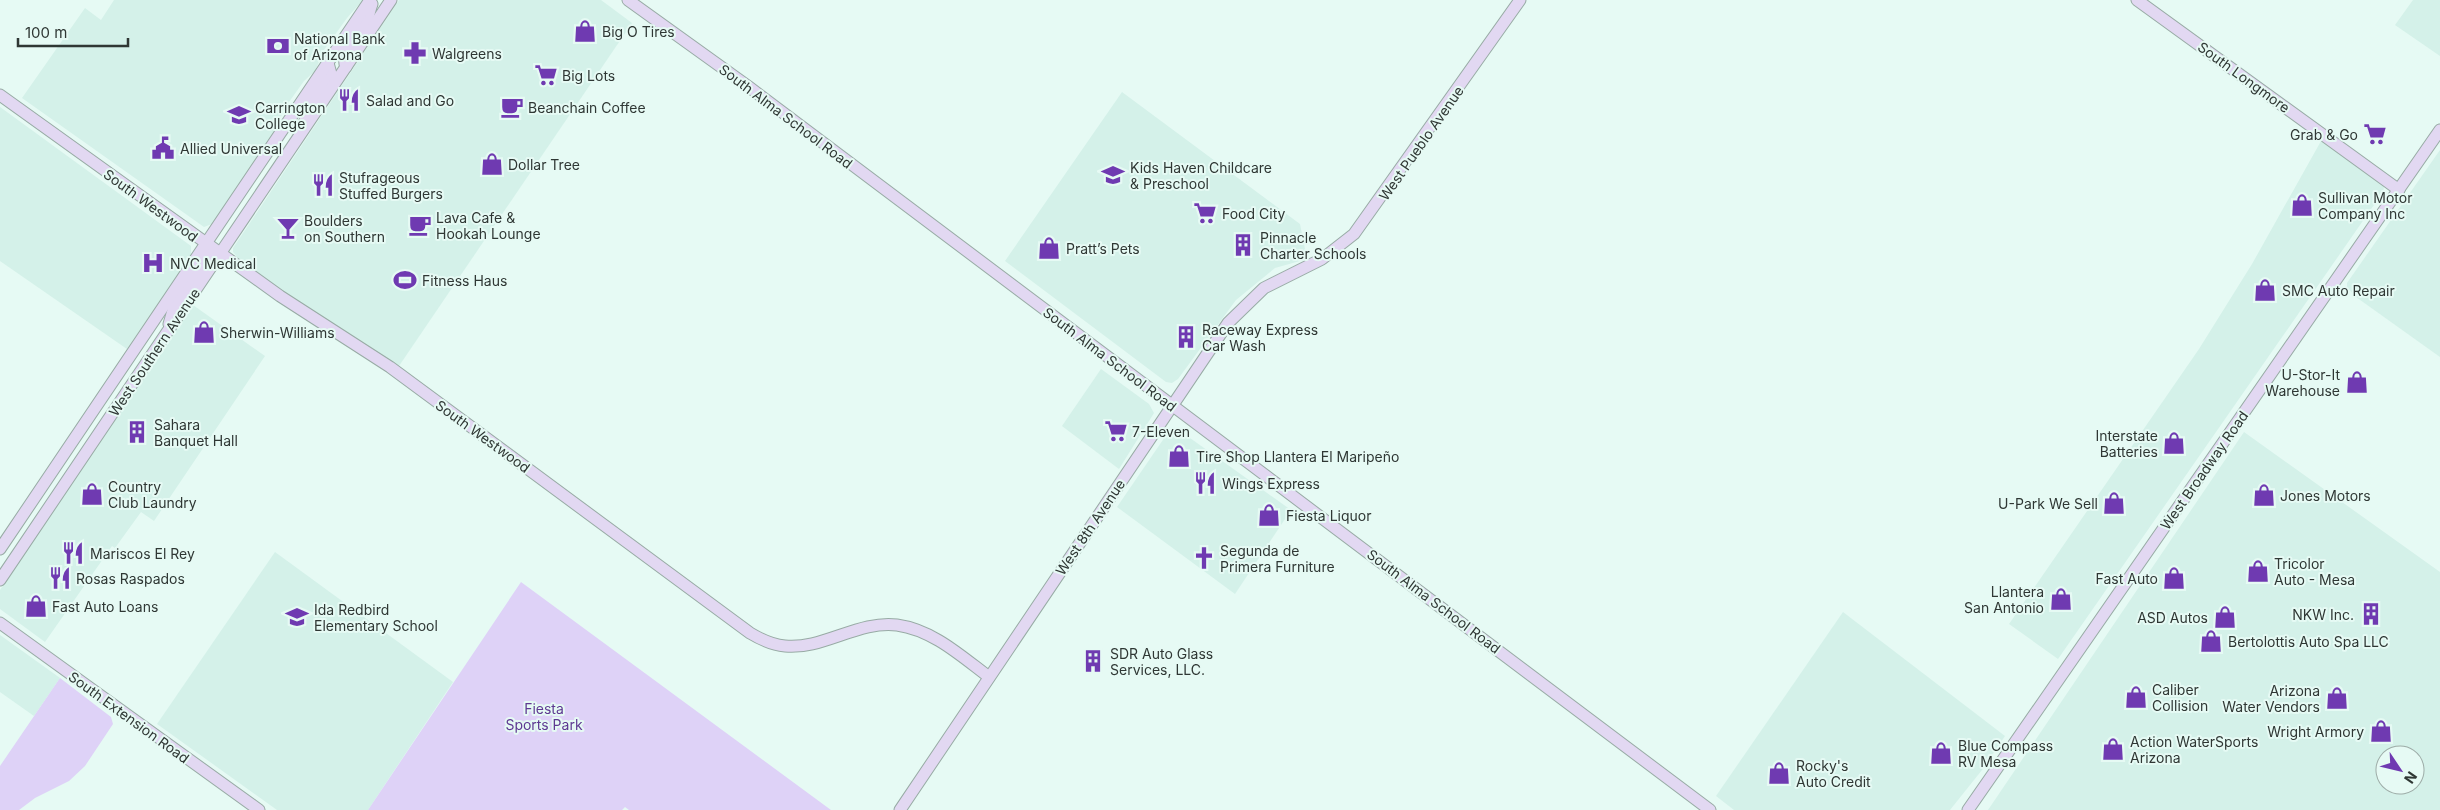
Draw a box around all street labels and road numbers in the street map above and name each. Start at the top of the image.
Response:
street label: South Longmore [2195,38,2293,116]
street label: South Alma School Road [716,60,856,172]
street label: West Pueblo Avenue [1375,82,1467,204]
street label: South Westwood [101,165,201,245]
street label: West Southern Avenue [105,285,203,419]
street label: South Alma School Road [1040,303,1180,415]
street label: South Westwood [433,396,533,476]
street label: West Broadway Road [2157,407,2251,533]
street label: West 8th Avenue [1052,476,1128,578]
street label: South Alma School Road [1364,545,1504,657]
street label: South Extension Road [65,668,193,766]

